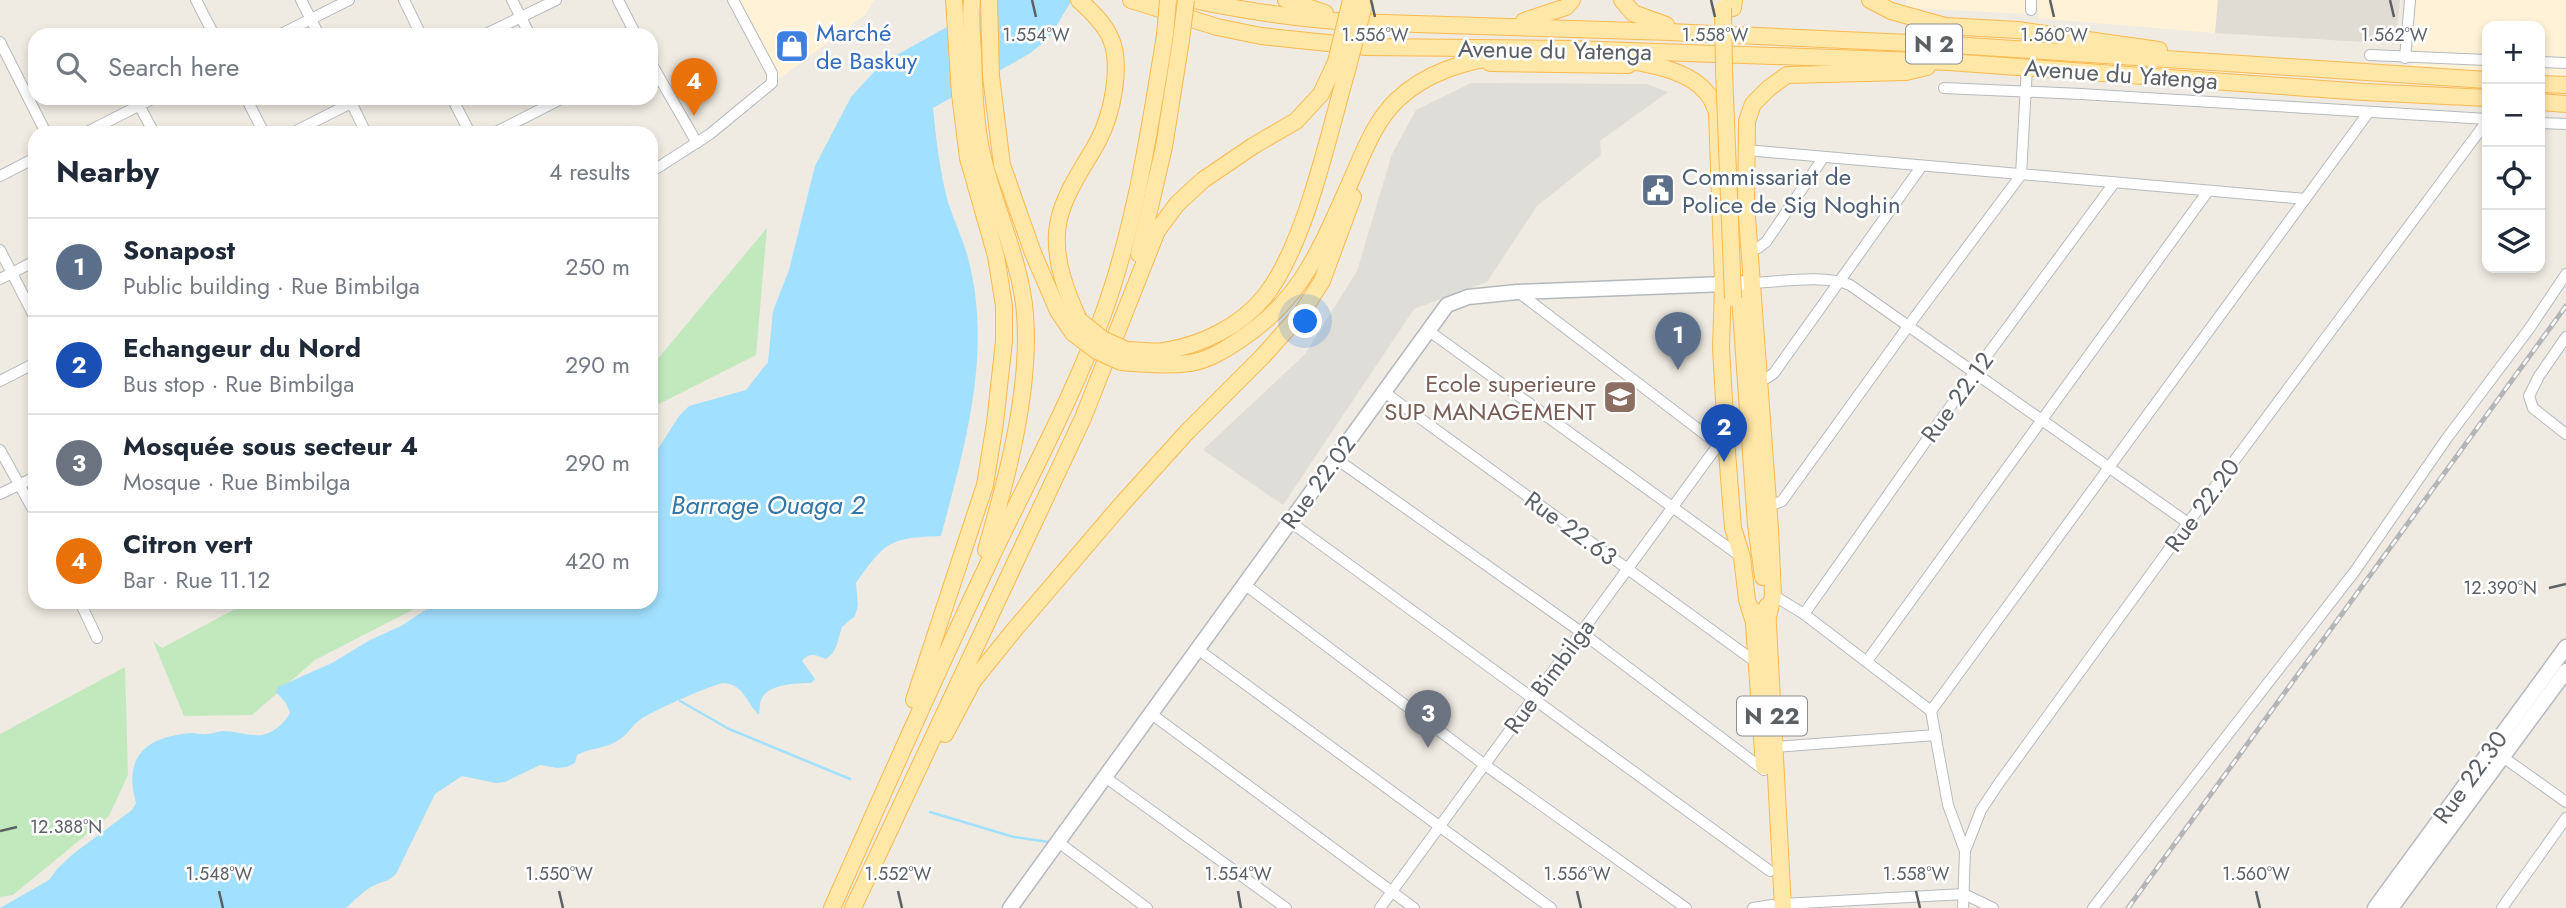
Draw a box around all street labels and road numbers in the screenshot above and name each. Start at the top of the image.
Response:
road number: N 2 [1906,24,1962,64]
street label: Avenue du Yatenga [1458,31,1652,69]
street label: Avenue du Yatenga [2023,50,2219,98]
street label: Rue 22.12 [1912,344,2002,450]
street label: Rue 22.02 [1272,428,1364,536]
street label: Rue 22.20 [2156,451,2248,559]
street label: Rue 22.63 [1517,482,1625,574]
street label: Rue Bimbilga [1495,611,1603,741]
road number: N 22 [1737,696,1807,736]
street label: Rue 22.30 [2424,723,2516,831]

